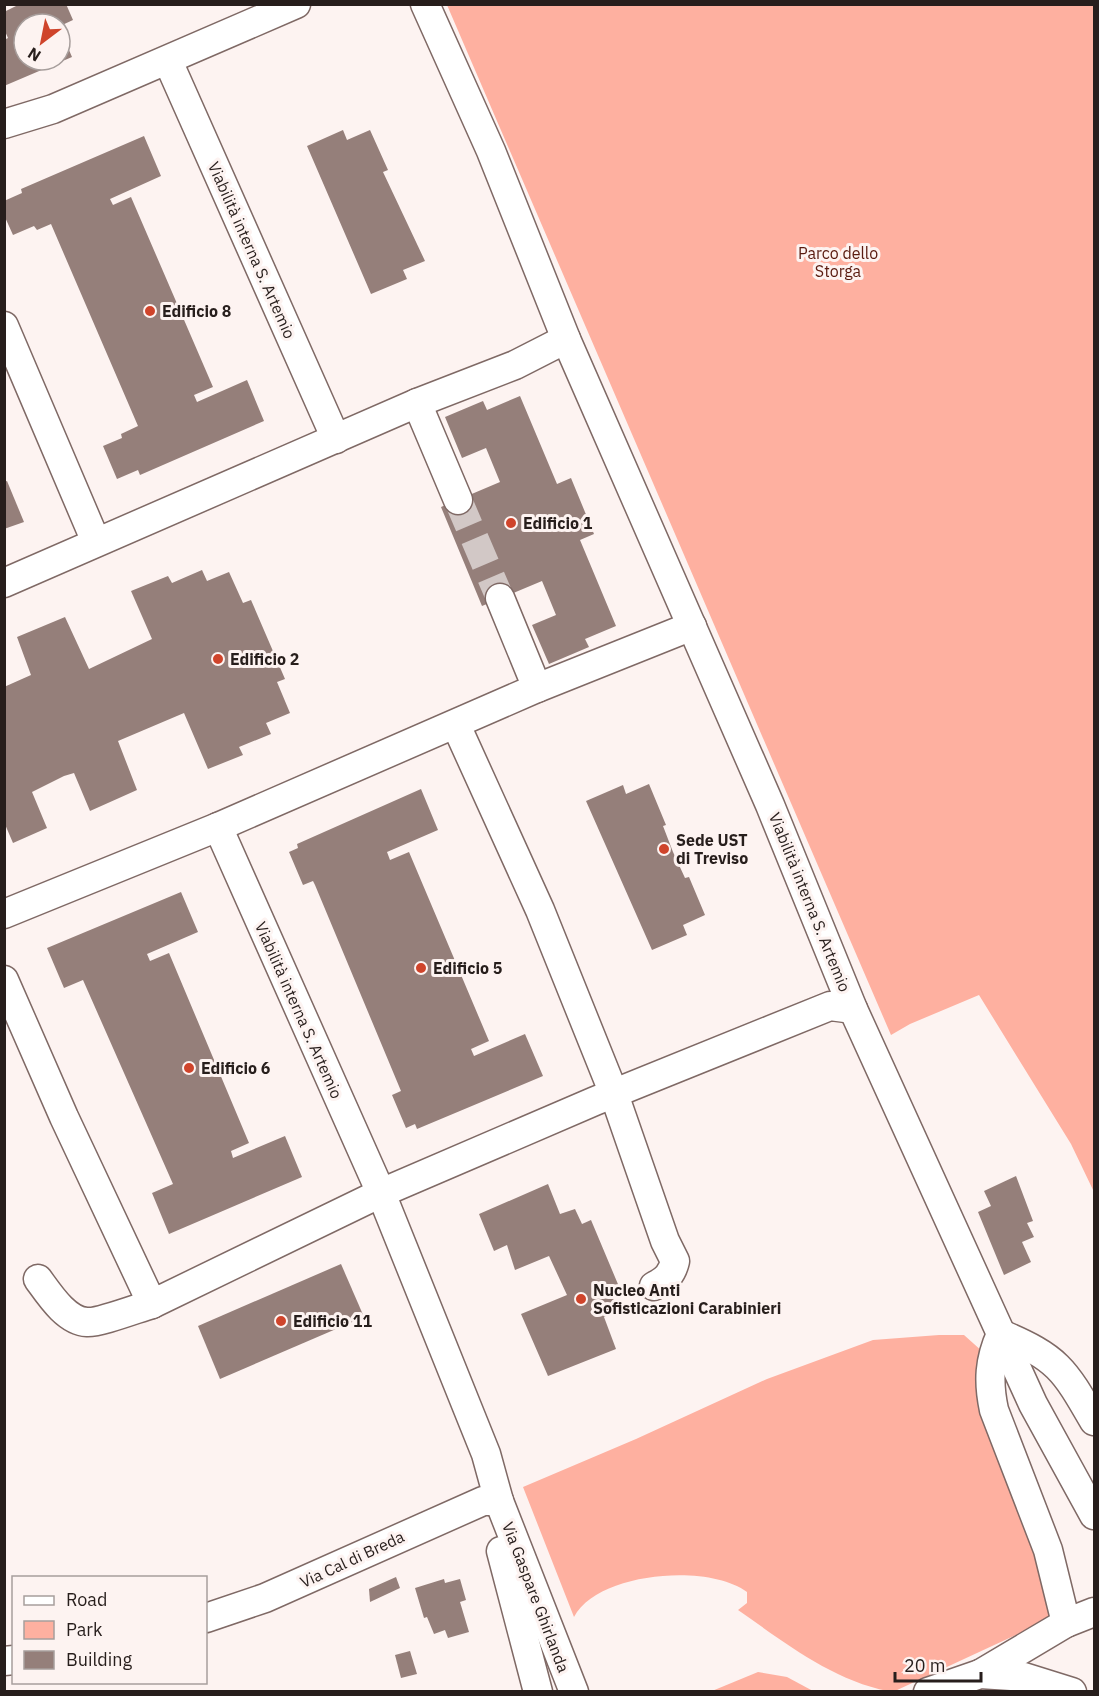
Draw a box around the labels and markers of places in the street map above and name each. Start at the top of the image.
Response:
place label: Edificio 8 [162,301,231,321]
marker: Edificio 8 [143,304,157,318]
place label: Edificio 1 [523,513,593,533]
marker: Edificio 1 [504,516,518,530]
place label: Edificio 2 [230,649,299,669]
marker: Edificio 2 [211,652,225,666]
place label: Sede UST di Treviso [676,830,748,868]
marker: Sede UST di Treviso [657,842,671,856]
place label: Edificio 5 [433,958,503,978]
marker: Edificio 5 [414,961,428,975]
place label: Edificio 6 [201,1058,271,1078]
marker: Edificio 6 [182,1061,196,1075]
place label: Nucleo Anti Sofisticazioni Carabinieri [593,1280,781,1318]
marker: Nucleo Anti Sofisticazioni Carabinieri [574,1292,588,1306]
place label: Edificio 11 [293,1311,372,1331]
marker: Edificio 11 [274,1314,288,1328]

